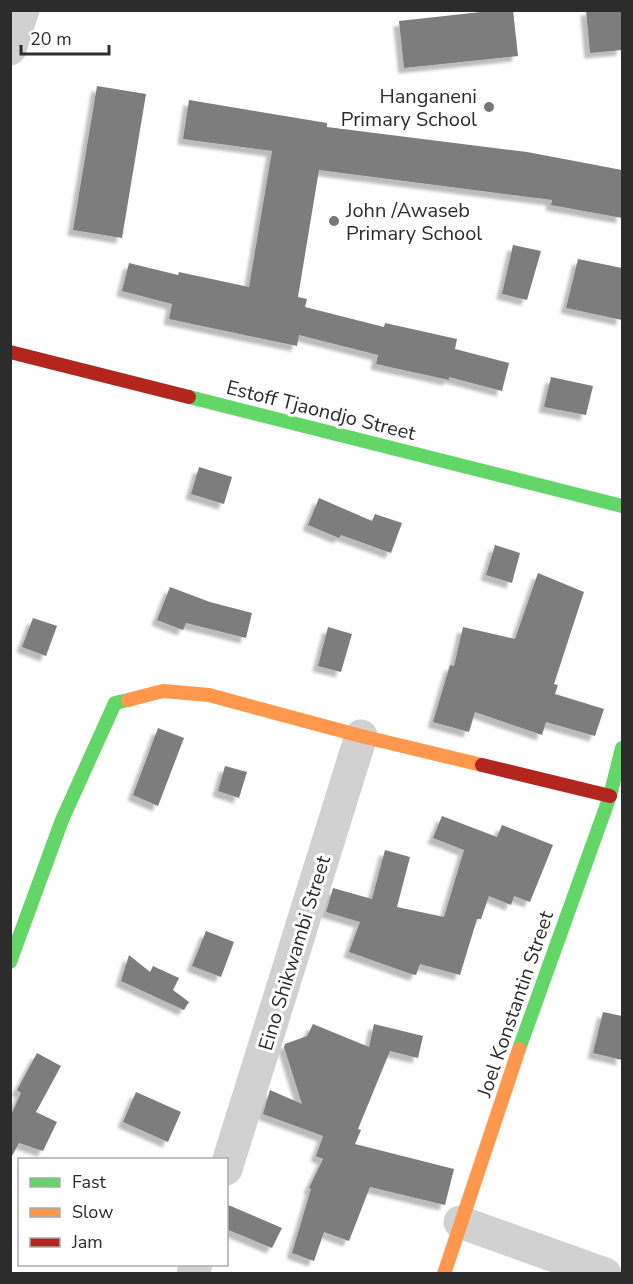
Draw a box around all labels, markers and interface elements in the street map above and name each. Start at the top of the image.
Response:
scale bar [21,18,110,56]
text: 20 m [30,27,72,51]
place label: Hanganeni Primary School [341,83,477,133]
marker: Hanganeni Primary School [482,100,496,114]
place label: John /Awaseb Primary School [345,197,482,247]
marker: John /Awaseb Primary School [327,214,341,228]
street label: Estoff Tjaondjo Street [223,374,419,447]
street label: Eino Shikwambi Street [252,852,337,1054]
street label: Joel Konstantin Street [471,907,560,1102]
legend [18,1158,228,1266]
text: Fast [72,1170,107,1194]
text: Slow [72,1200,113,1224]
text: Jam [71,1230,103,1254]

